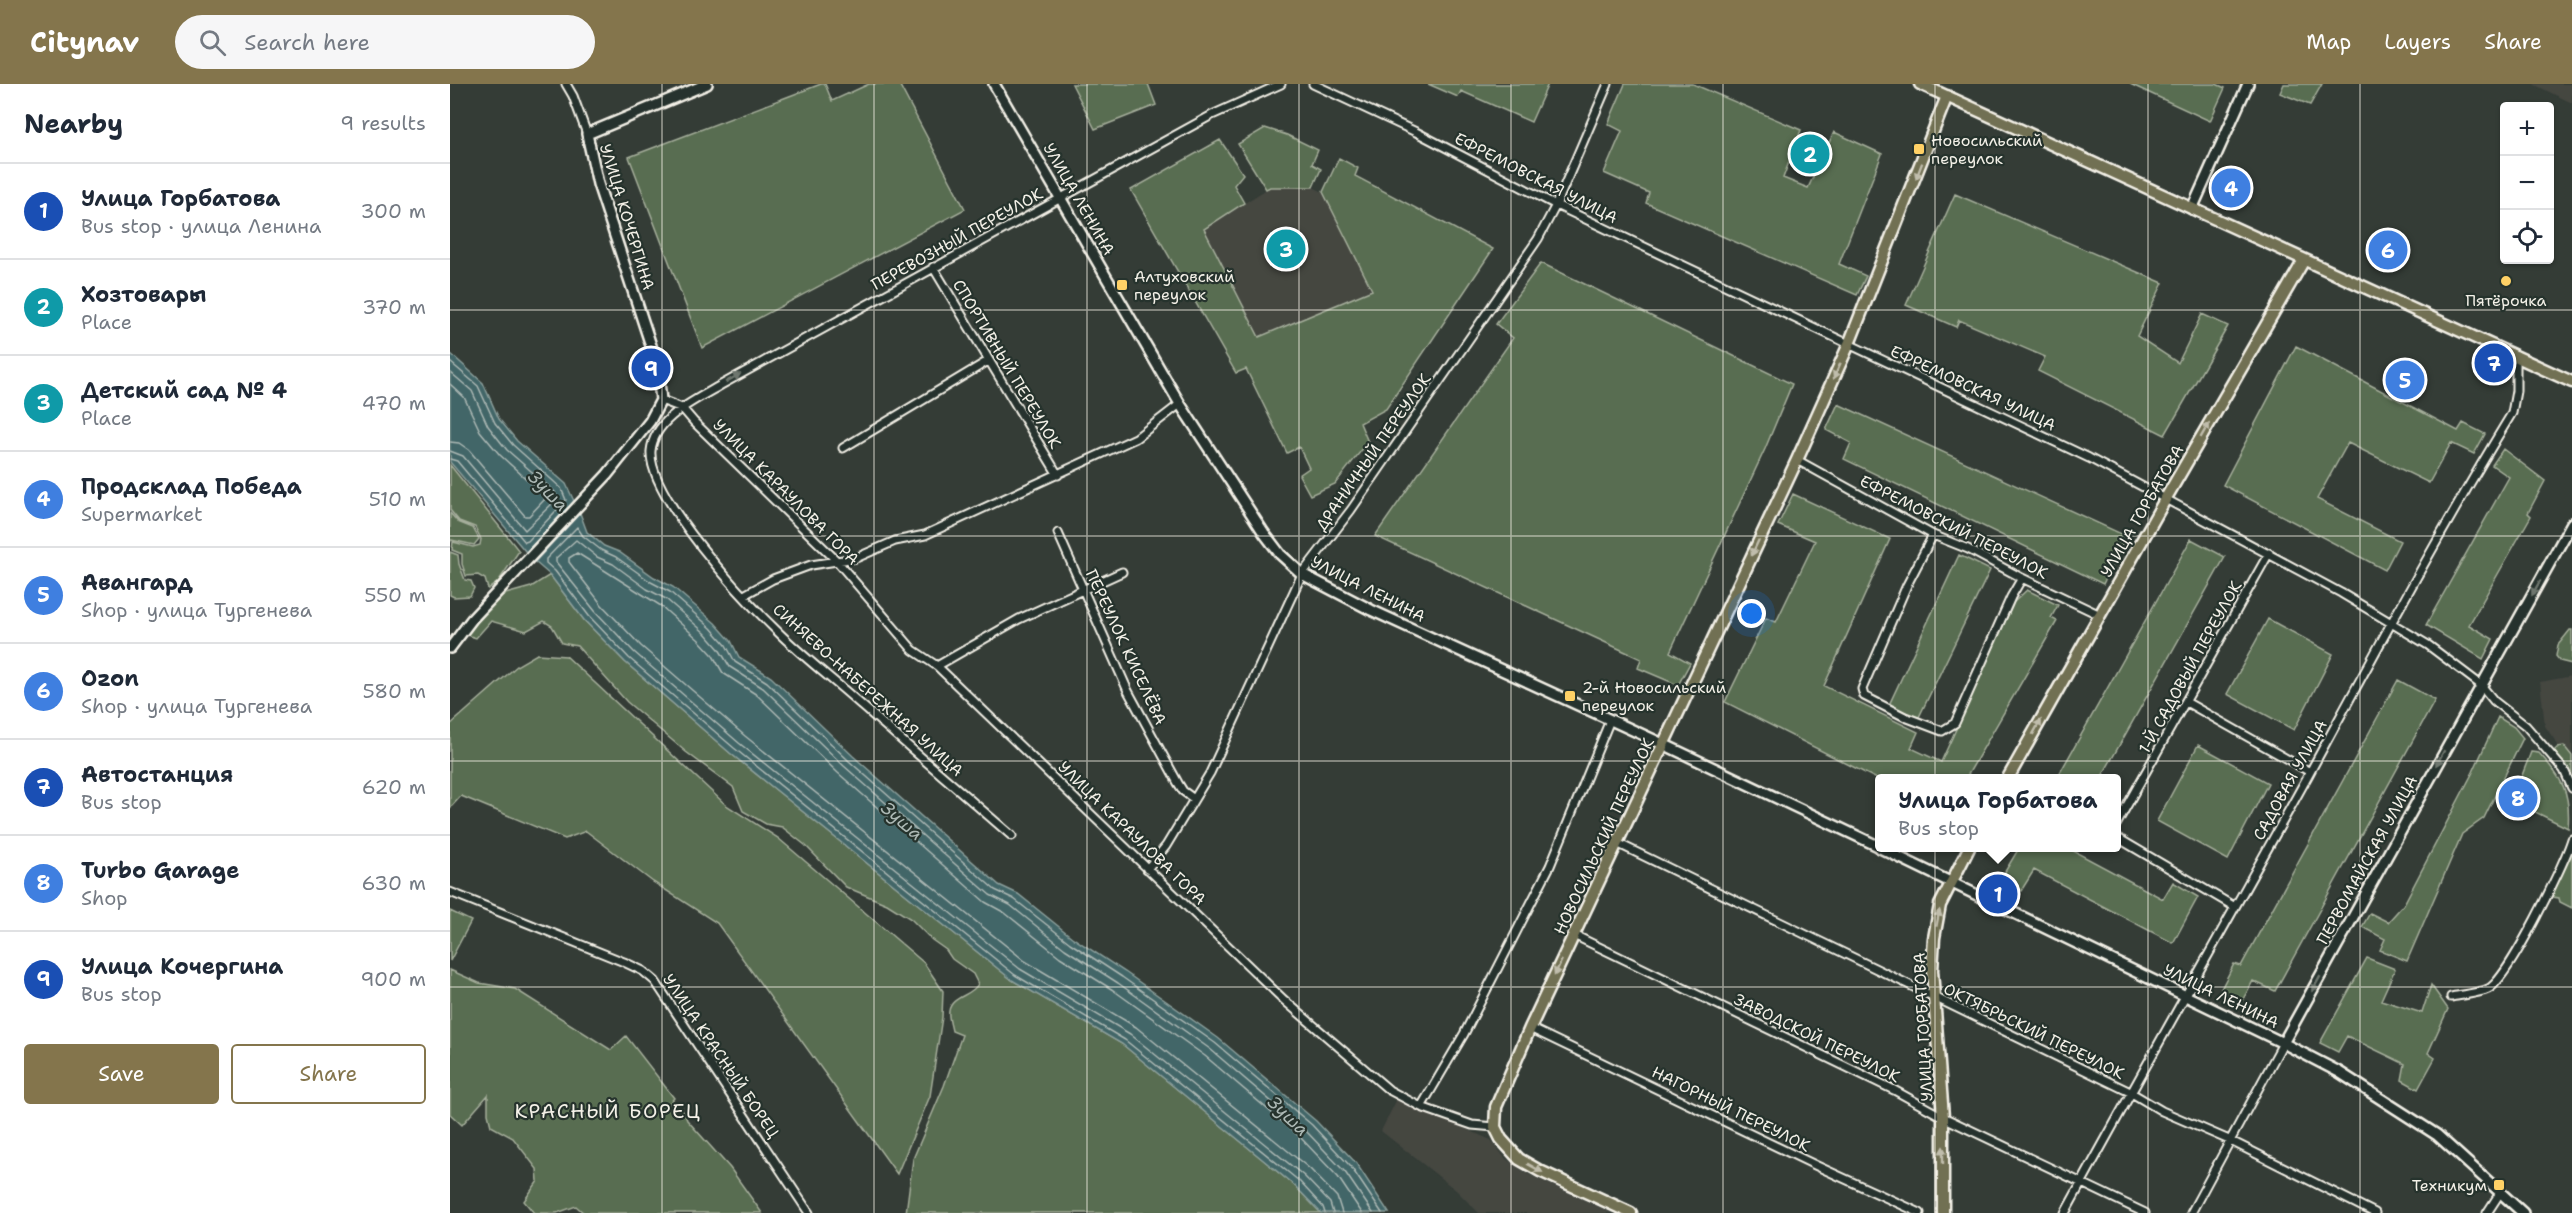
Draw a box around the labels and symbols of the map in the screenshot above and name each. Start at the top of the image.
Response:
street label: ЕФРЕМОВСКАЯ УЛИЦА [1451,128,1621,228]
place label: Новосильский переулок [1931,130,2043,169]
pin: 2 [1790,132,1830,176]
street label: УЛИЦА ЛЕНИНА [1038,139,1120,259]
street label: УЛИЦА КОЧЕРГИНА [595,141,659,293]
marker: Новосильский переулок [1912,142,1926,156]
one-way arrow [1913,162,1923,180]
pin: 4 [2212,166,2250,210]
street label: ПЕРЕВОЗНЫЙ ПЕРЕУЛОК [868,183,1047,295]
pin: 3 [1266,226,1306,272]
pin: 6 [2368,228,2408,272]
place label: Алтуховский переулок [1134,266,1235,305]
marker: Пятёрочка [2499,274,2513,288]
street label: СПОРТИВНЫЙ ПЕРЕУЛОК [948,275,1066,453]
marker: Алтуховский переулок [1115,278,1129,292]
place label: Пятёрочка [2465,290,2547,311]
street label: ЕФРЕМОВСКАЯ УЛИЦА [1887,340,2059,436]
pin: 7 [2474,340,2514,386]
pin: 9 [632,346,670,390]
pin: 5 [2386,358,2424,402]
one-way arrow [1832,362,1842,380]
street label: ДРАНИЧНЫЙ ПЕРЕУЛОК [1311,369,1436,535]
one-way arrow [725,373,742,383]
street label: УЛИЦА КАРАУЛОВА ГОРА [708,414,864,570]
one-way arrow [2200,421,2210,438]
street label: УЛИЦА ГОРБАТОВА [2096,441,2188,581]
water label: Зуша [523,465,573,517]
street label: ЕФРЕМОВСКИЙ ПЕРЕУЛОК [1856,470,2052,584]
one-way arrow [1751,539,1760,556]
street label: УЛИЦА ЛЕНИНА [1307,551,1429,627]
street label: ПЕРЕУЛОК КИСЕЛЁВА [1081,566,1171,728]
street label: 1-Й САДОВЫЙ ПЕРЕУЛОК [2134,576,2247,757]
one-way arrow [2530,580,2541,596]
street label: СИНЯЕВО-НАБЕРЕЖНАЯ УЛИЦА [769,599,967,781]
your location [1737,599,1766,628]
place label: 2-й Новосильский переулок [1582,677,1726,716]
marker: 2-й Новосильский переулок [1563,689,1577,703]
street label: САДОВАЯ УЛИЦА [2248,716,2332,844]
one-way arrow [2032,719,2042,736]
street label: НОВОСИЛЬСКИЙ ПЕРЕУЛОК [1549,734,1659,938]
one-way arrow [2435,750,2445,767]
street label: УЛИЦА КАРАУЛОВА ГОРА [1053,757,1211,909]
street label: ПЕРВОМАЙСКАЯ УЛИЦА [2312,772,2422,948]
pin: 8 [2498,776,2538,820]
water label: Зуша [876,796,928,846]
pin: 1 [1978,872,2018,916]
one-way arrow [1934,909,1943,928]
street label: УЛИЦА ГОРБАТОВА [1909,952,1937,1102]
street label: УЛИЦА ЛЕНИНА [2160,959,2282,1033]
one-way arrow [1554,960,1563,977]
street label: УЛИЦА КРАСНЫЙ БОРЕЦ [658,970,784,1142]
one-way arrow [2311,976,2321,993]
street label: ОКТЯБРЬСКИЙ ПЕРЕУЛОК [1940,978,2129,1084]
street label: ЗАВОДСКОЙ ПЕРЕУЛОК [1730,989,1904,1088]
street label: НАГОРНЫЙ ПЕРЕУЛОК [1648,1061,1814,1157]
water label: Зуша [1262,1091,1314,1141]
district label: КРАСНЫЙ БОРЕЦ [515,1098,701,1124]
one-way arrow [1938,1145,1948,1164]
one-way arrow [1527,1163,1544,1173]
place label: Техникум [2412,1175,2487,1196]
marker: Техникум [2492,1178,2506,1192]

